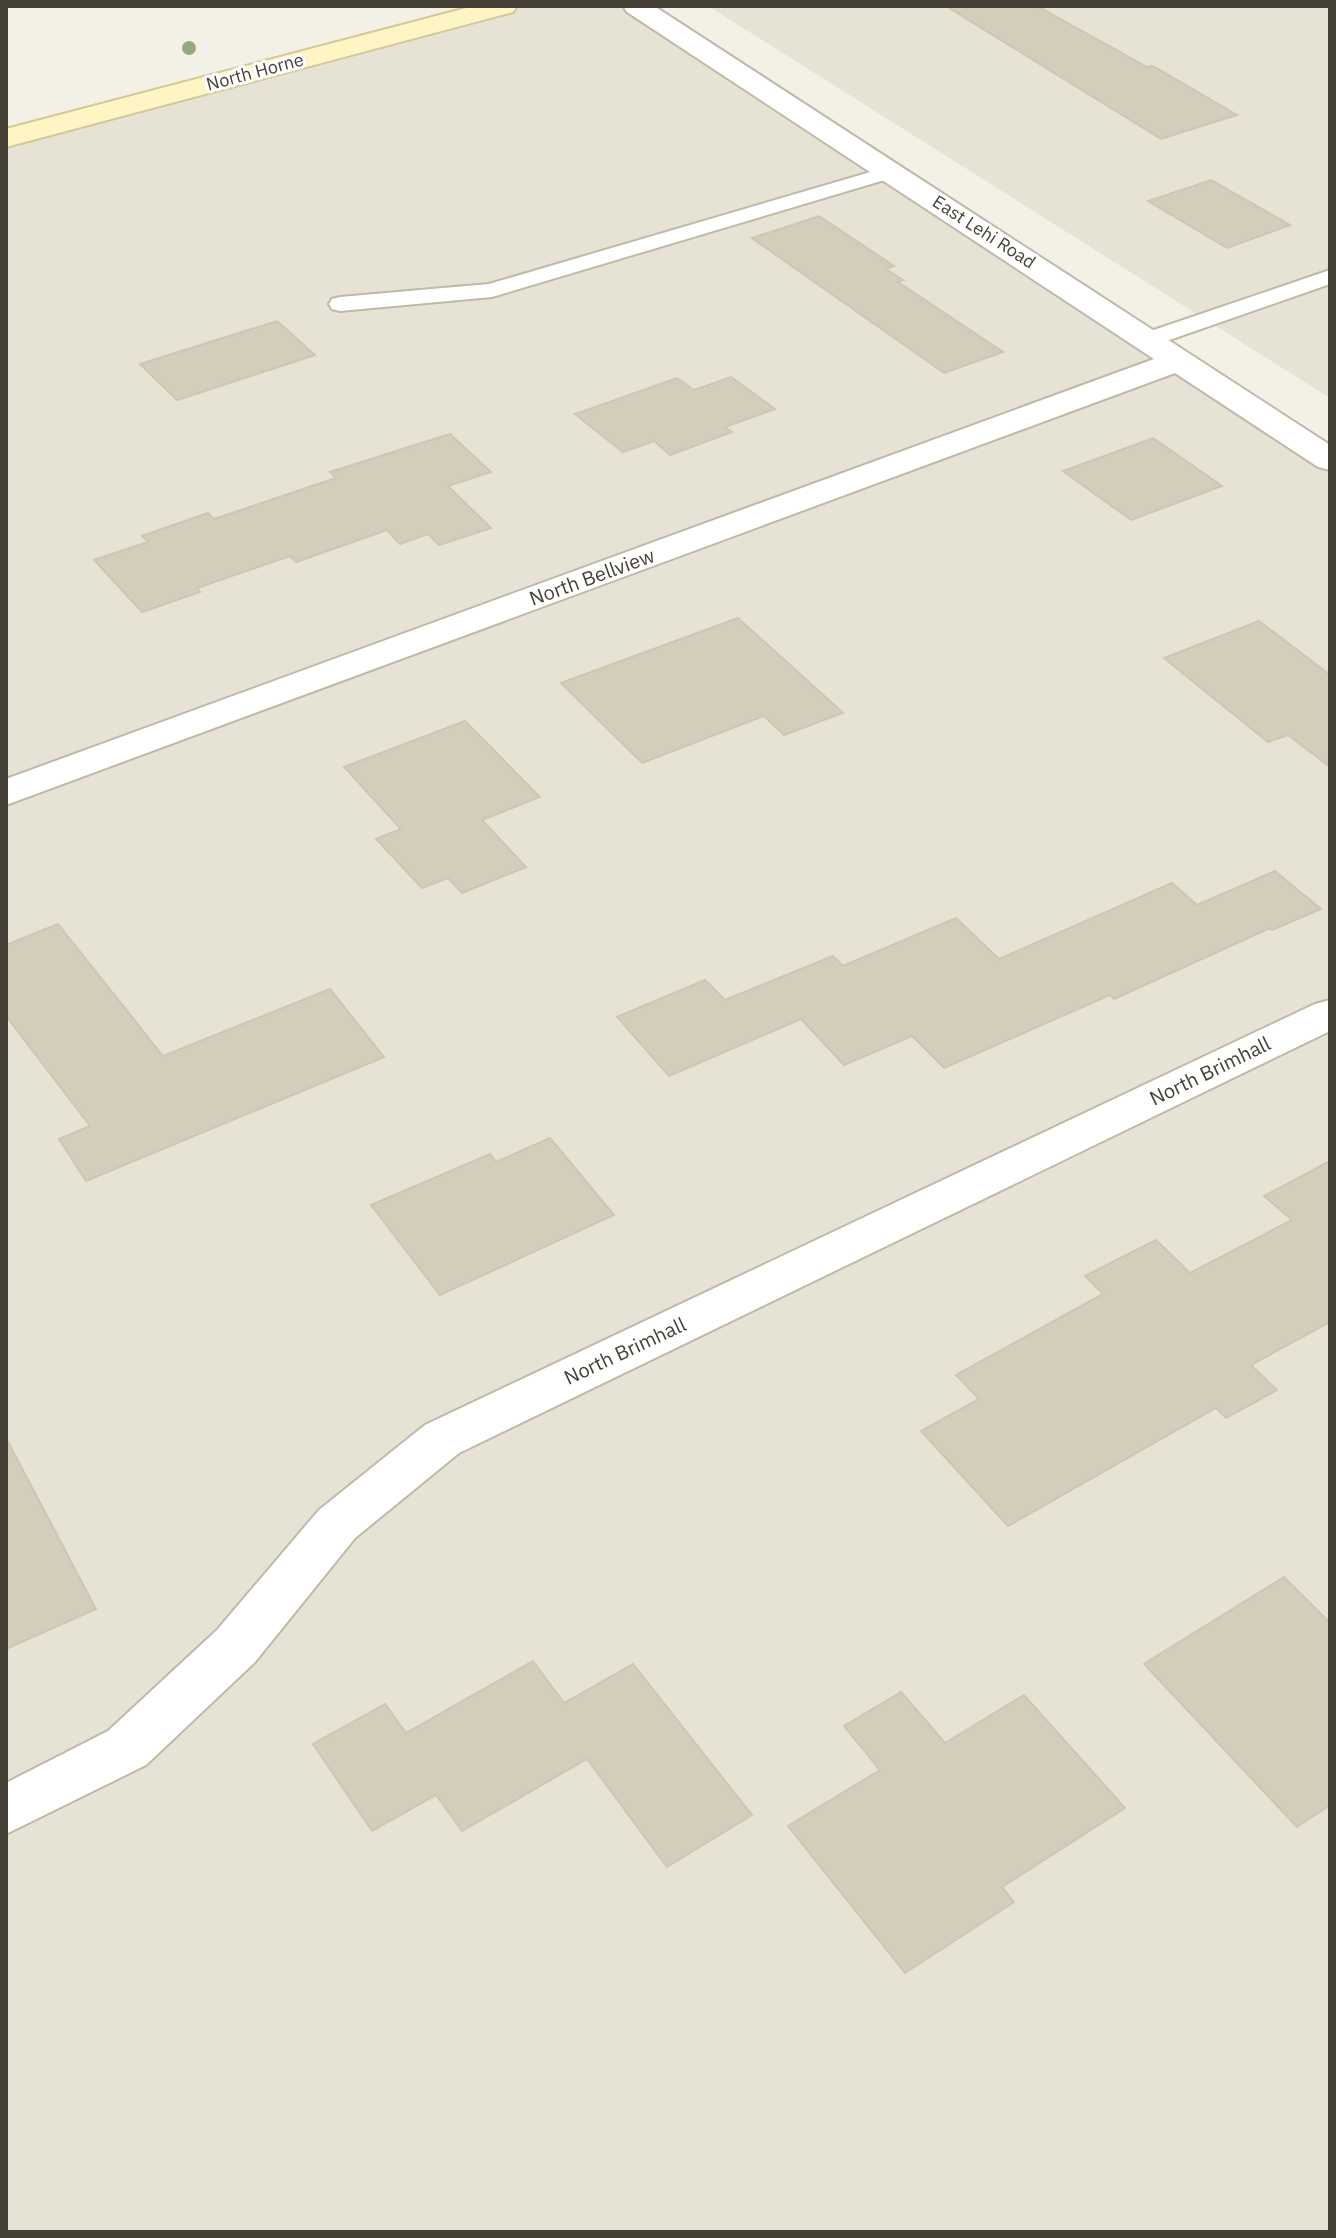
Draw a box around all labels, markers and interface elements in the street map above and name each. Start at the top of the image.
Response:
street label: North Horne [204,47,306,96]
street label: East Lehi Road [928,190,1040,273]
street label: North Bellview [525,541,658,612]
street label: North Brimhall [1145,1030,1275,1112]
street label: North Brimhall [559,1311,690,1391]

